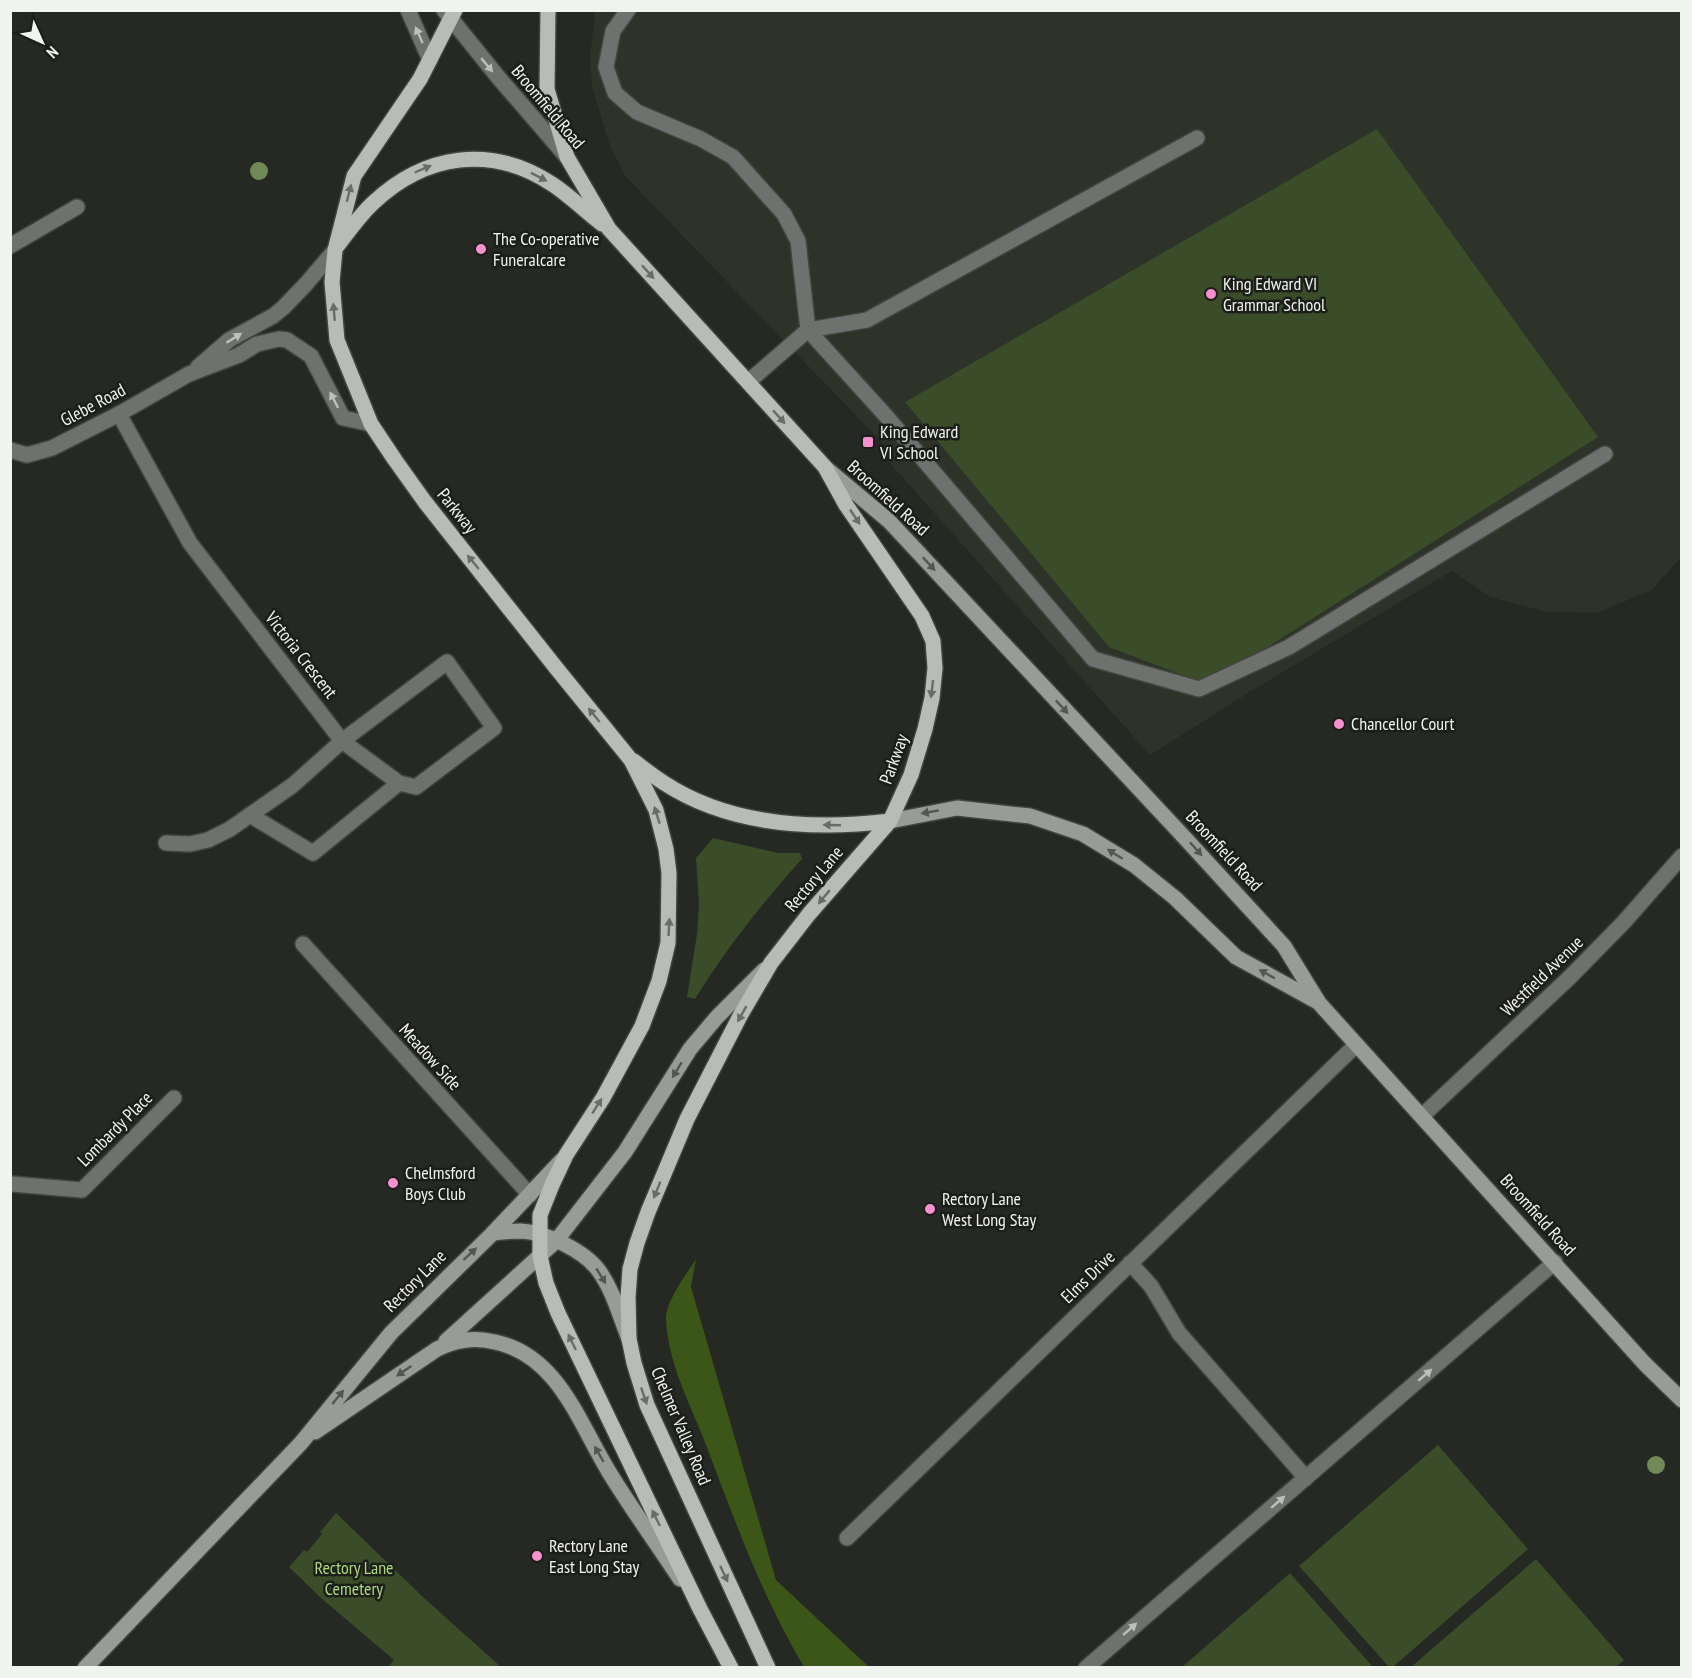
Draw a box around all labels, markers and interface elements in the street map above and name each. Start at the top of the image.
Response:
north arrow [12,12,72,72]
one-way arrow [414,26,423,44]
text: N [42,42,63,63]
one-way arrow [480,57,493,72]
street label: Broomfield Road [507,60,590,153]
one-way arrow [415,164,433,174]
one-way arrow [530,172,547,182]
one-way arrow [345,184,355,203]
place label: The Co-operative Funeralcare [493,227,599,271]
marker: The Co-operative Funeralcare [474,242,488,256]
one-way arrow [641,265,655,280]
place label: King Edward VI Grammar School [1223,272,1326,316]
marker: King Edward VI Grammar School [1204,287,1218,301]
one-way arrow [329,303,339,322]
one-way arrow [226,332,242,343]
street label: Glebe Road [56,378,129,431]
one-way arrow [329,391,339,409]
one-way arrow [772,409,785,424]
place label: King Edward VI School [879,420,958,464]
marker: King Edward VI School [861,435,875,449]
street label: Broomfield Road [843,455,934,540]
street label: Parkway [432,483,483,538]
one-way arrow [849,509,861,525]
one-way arrow [468,554,480,569]
one-way arrow [922,557,936,571]
street label: Victoria Crescent [260,606,342,703]
one-way arrow [928,680,937,699]
one-way arrow [1055,699,1069,714]
one-way arrow [587,707,600,723]
place label: Chancellor Court [1351,712,1454,735]
marker: Chancellor Court [1332,717,1346,731]
street label: Parkway [874,731,913,787]
street label: Broomfield Road [1181,805,1268,896]
one-way arrow [652,806,661,824]
one-way arrow [920,808,939,817]
one-way arrow [822,820,841,829]
street label: Rectory Lane [779,841,848,916]
one-way arrow [1189,841,1202,856]
one-way arrow [1107,848,1123,859]
one-way arrow [818,889,831,904]
one-way arrow [664,917,673,936]
street label: Westfield Avenue [1496,931,1588,1021]
one-way arrow [1259,969,1276,979]
one-way arrow [736,1006,747,1022]
street label: Meadow Side [394,1018,467,1095]
one-way arrow [672,1062,683,1078]
street label: Lombardy Place [72,1086,157,1171]
one-way arrow [592,1098,603,1114]
place label: Chelmsford Boys Club [405,1161,476,1205]
street label: Broomfield Road [1496,1169,1581,1260]
marker: Chelmsford Boys Club [386,1176,400,1190]
one-way arrow [652,1181,661,1199]
place label: Rectory Lane West Long Stay [942,1187,1037,1231]
marker: Rectory Lane West Long Stay [923,1202,937,1216]
street label: Rectory Lane [379,1245,451,1317]
street label: Elms Drive [1056,1245,1119,1308]
one-way arrow [462,1247,477,1261]
one-way arrow [596,1268,607,1284]
one-way arrow [567,1334,576,1351]
street label: Chelmer Valley Road [646,1363,717,1488]
one-way arrow [396,1365,412,1376]
one-way arrow [1417,1369,1432,1382]
one-way arrow [640,1387,650,1405]
one-way arrow [331,1389,344,1405]
one-way arrow [594,1446,604,1463]
one-way arrow [1270,1496,1285,1509]
one-way arrow [652,1510,661,1527]
place label: Rectory Lane East Long Stay [549,1534,640,1578]
marker: Rectory Lane East Long Stay [530,1549,544,1563]
park label: Rectory Lane Cemetery [315,1556,393,1600]
one-way arrow [719,1565,728,1582]
one-way arrow [1122,1623,1137,1636]

